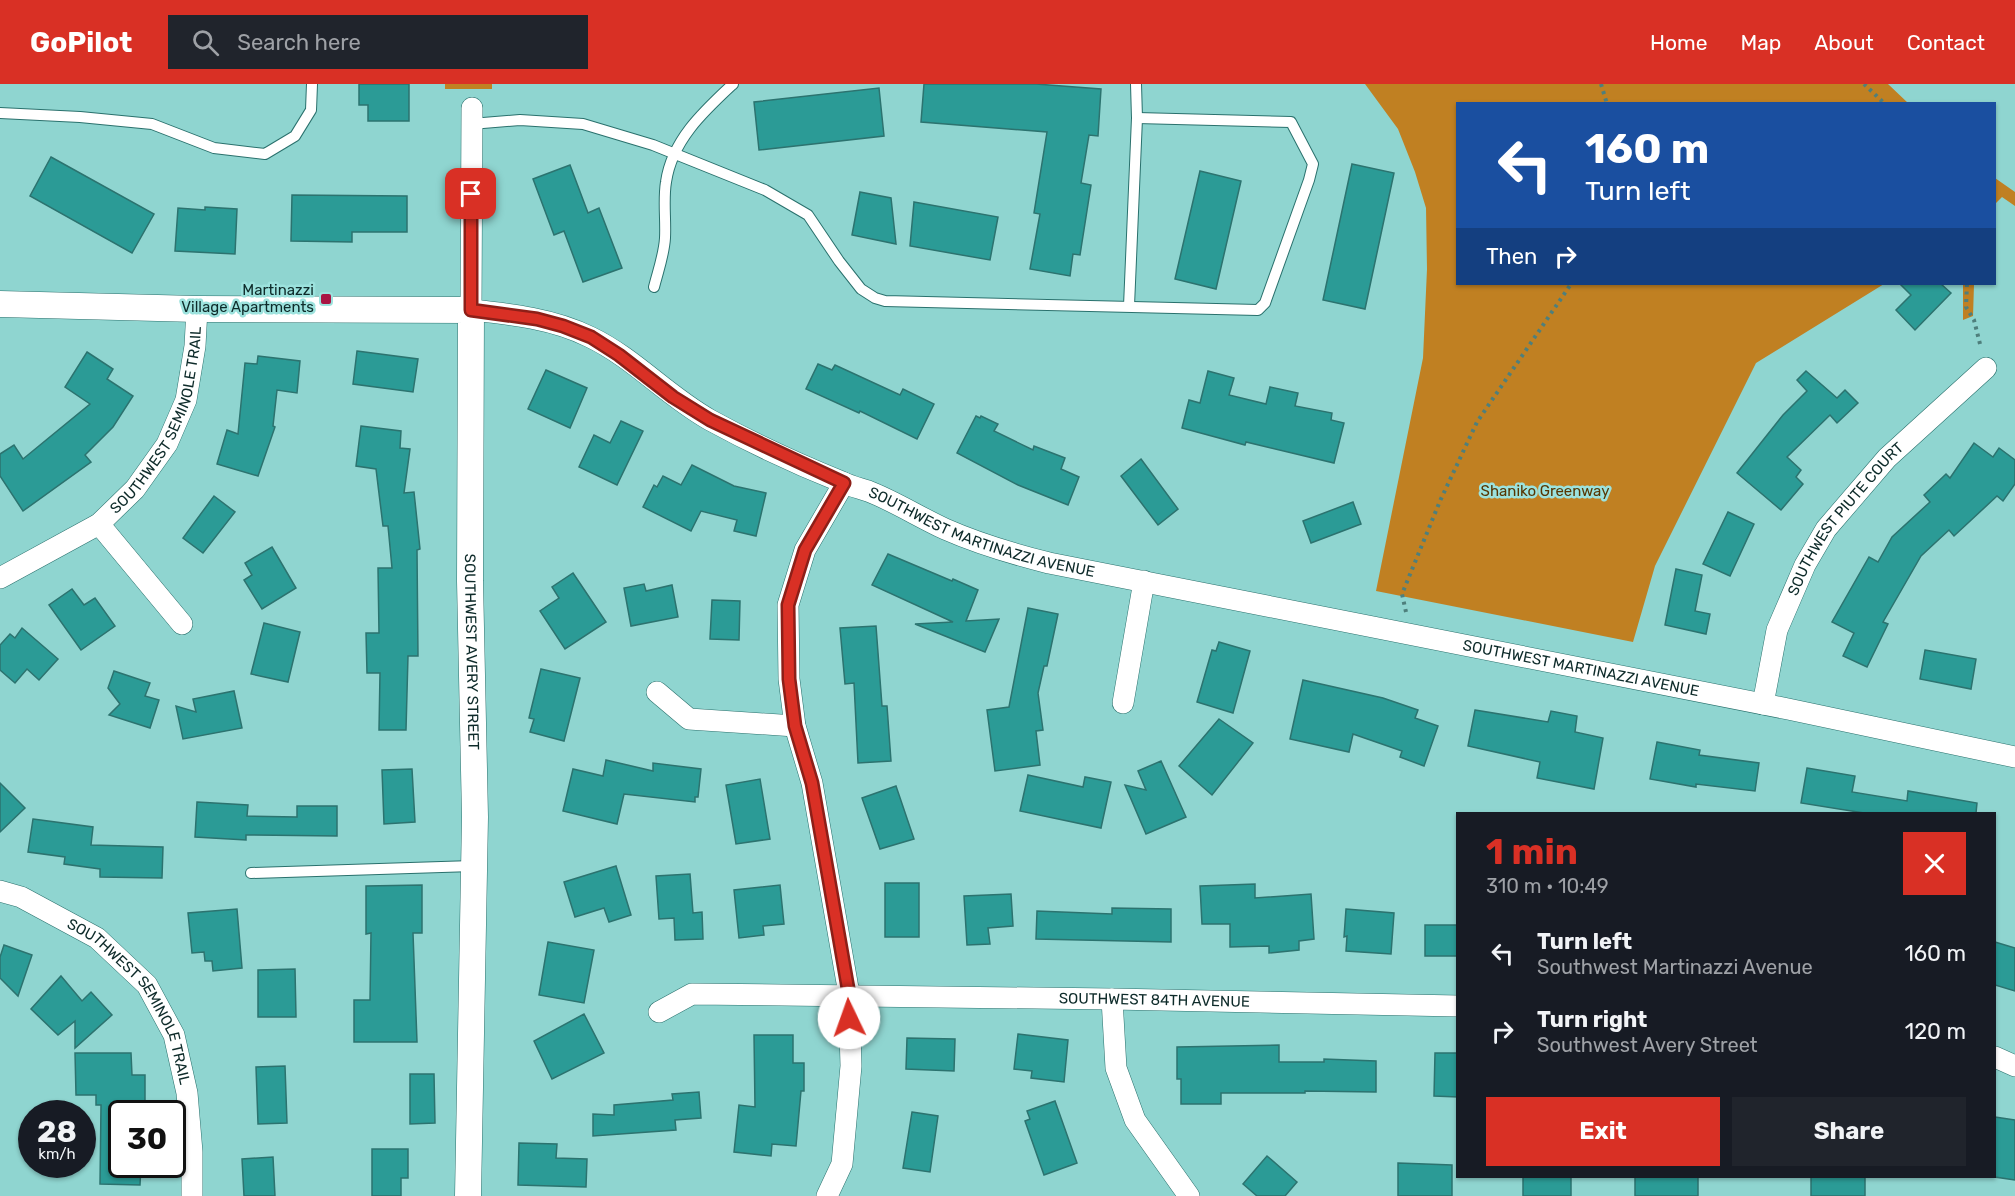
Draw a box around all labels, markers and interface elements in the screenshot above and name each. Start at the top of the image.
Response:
search box [168,15,588,69]
text: GoPilot [30,26,132,59]
icon: search [189,26,222,59]
text: Search here [237,29,361,56]
text: Home [1650,30,1707,55]
text: Map [1740,30,1781,55]
text: About [1814,30,1874,55]
text: Contact [1907,30,1985,55]
text: 160 m [1585,124,1709,174]
icon: left [1486,126,1564,204]
pin [445,168,496,219]
text: Turn left [1585,175,1690,207]
icon: arrive [454,177,487,210]
icon: right [1549,240,1582,273]
text: Then [1486,243,1537,270]
place label: Martinazzi Village Apartments [181,281,314,316]
marker: Martinazzi Village Apartments [319,292,333,306]
street label: SOUTHWEST SEMINOLE TRAIL [106,325,205,517]
street label: SOUTHWEST PIUTE COURT [1784,438,1907,598]
park label: Shaniko Greenway [1481,482,1609,500]
street label: SOUTHWEST MARTINAZZI AVENUE [866,483,1096,581]
street label: SOUTHWEST AVERY STREET [461,554,483,751]
street label: SOUTHWEST MARTINAZZI AVENUE [1461,636,1701,700]
text: 1 min [1486,830,1578,873]
button: close [1903,832,1966,895]
text: 310 m · 10:49 [1486,874,1609,898]
street label: SOUTHWEST SEMINOLE TRAIL [64,915,194,1087]
text: Turn left [1537,928,1632,955]
icon: left [1486,937,1519,970]
text: 160 m [1904,940,1966,967]
text: Southwest Martinazzi Avenue [1537,955,1813,979]
position arrow [817,986,881,1050]
street label: SOUTHWEST 84TH AVENUE [1059,989,1250,1011]
text: Turn right [1537,1006,1647,1033]
icon: right [1486,1015,1519,1048]
text: 120 m [1905,1018,1966,1045]
text: Southwest Avery Street [1537,1033,1758,1057]
button: Exit [1486,1097,1720,1166]
button: Share [1732,1097,1966,1166]
speed limit sign: 30 [108,1100,186,1178]
text: 28 [37,1114,77,1150]
text: km/h [38,1145,76,1163]

